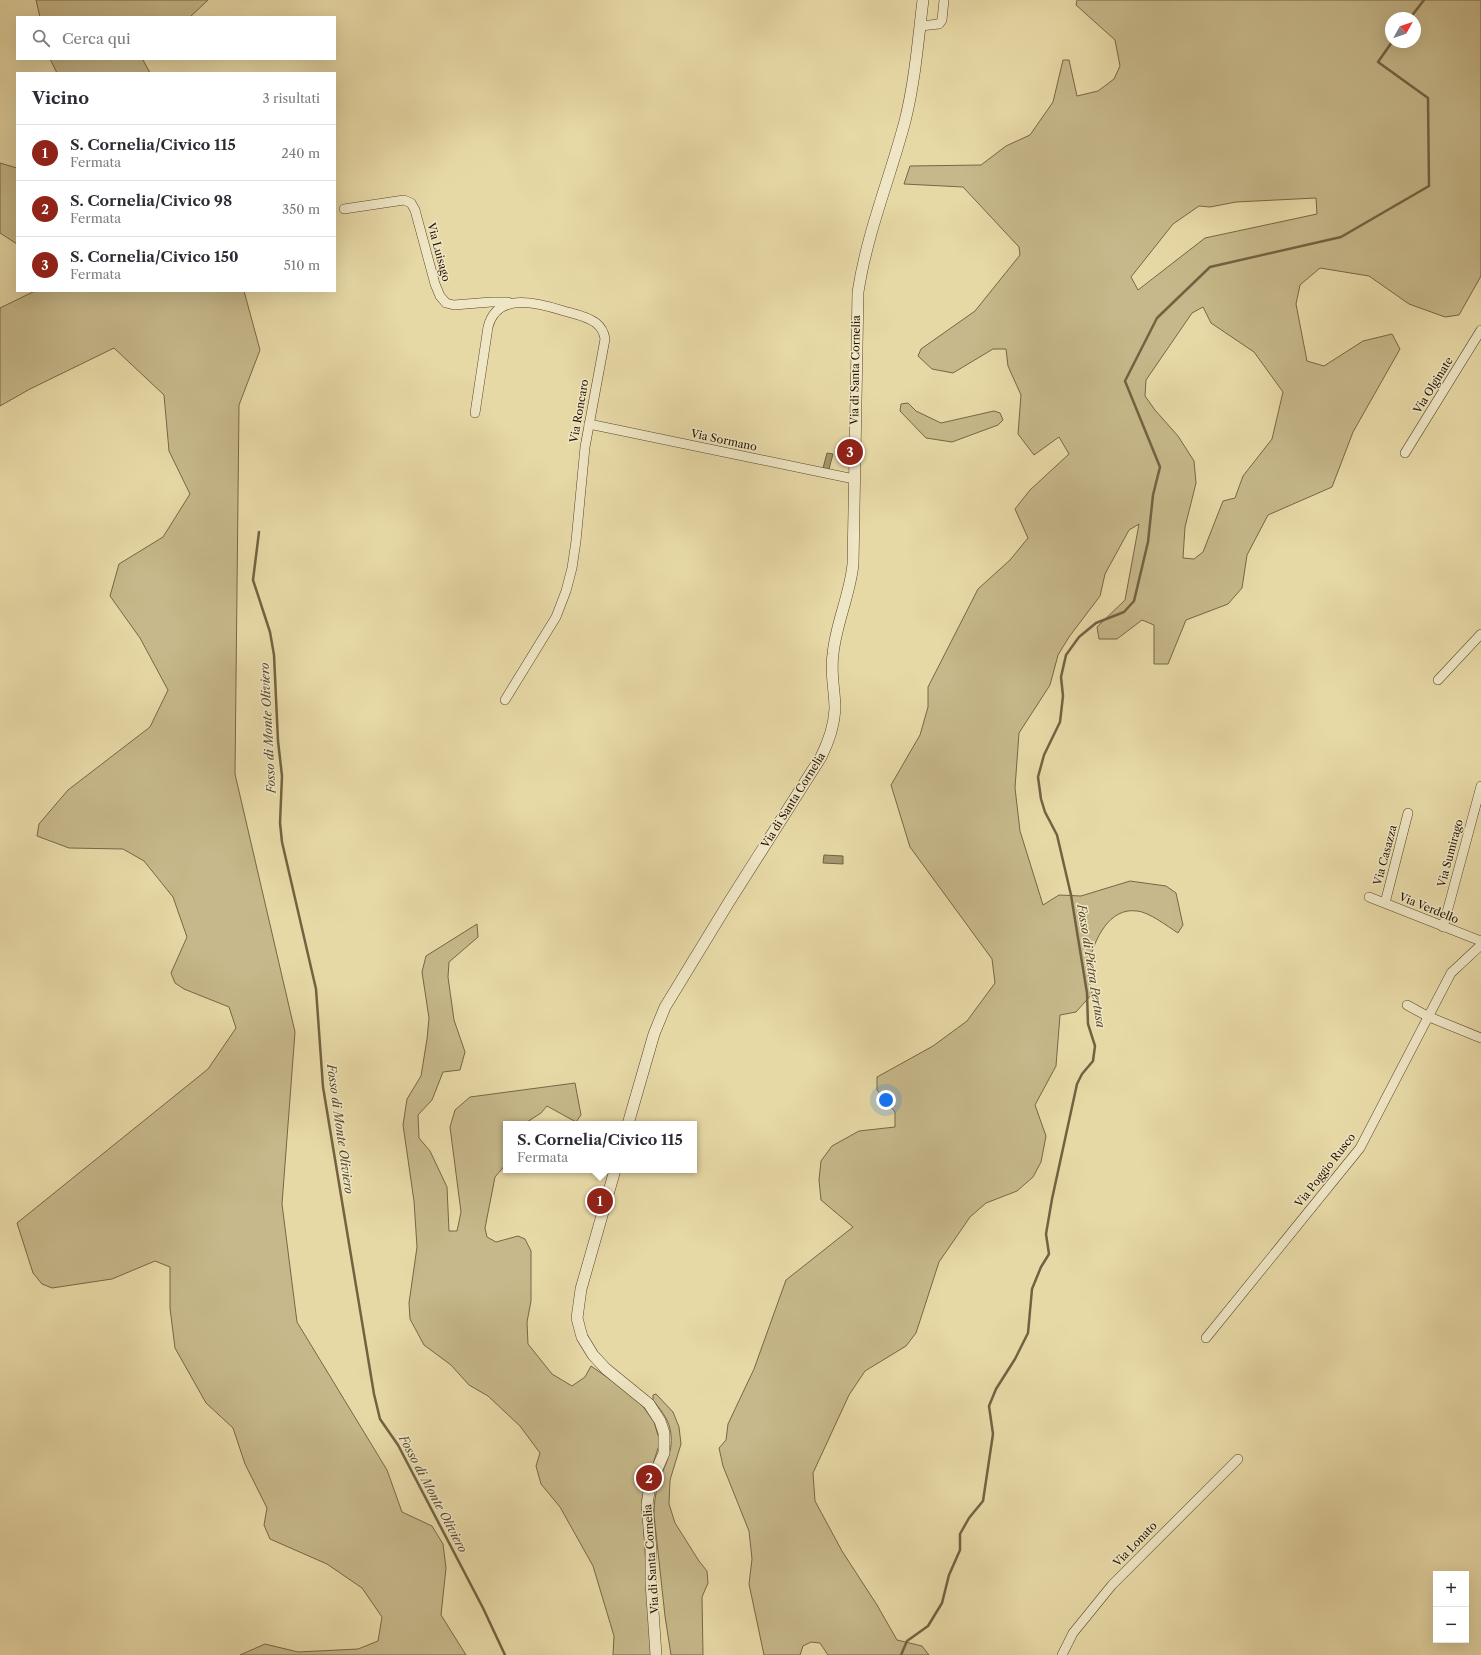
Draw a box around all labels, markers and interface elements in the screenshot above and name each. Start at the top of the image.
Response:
north arrow [1385,12,1421,48]
search box [16,16,336,60]
icon: search [30,27,52,49]
text: Cerca qui [62,29,131,48]
text: Vicino [32,88,89,108]
text: 3 risultati [262,90,320,106]
text: S. Cornelia/Civico 115 [70,135,236,154]
text: 1 [42,145,48,161]
text: 240 m [281,145,320,161]
text: Fermata [70,154,121,170]
text: S. Cornelia/Civico 98 [70,191,232,210]
text: 2 [41,201,49,217]
text: 350 m [282,201,320,217]
text: Fermata [70,210,121,226]
street label: Via Luisago [424,220,454,283]
text: S. Cornelia/Civico 150 [70,247,239,266]
text: 3 [41,257,49,273]
text: 510 m [284,257,320,273]
text: Fermata [70,266,121,282]
street label: Via di Santa Cornelia [847,315,863,426]
street label: Via Olginate [1410,354,1456,417]
street label: Via Roncaro [566,378,592,445]
street label: Via Sormano [689,426,759,454]
pin: 3 [837,437,863,467]
water label: Fosso di Monte Oliviero [257,662,278,795]
street label: Via di Santa Cornelia [757,750,828,851]
street label: Via Sumirago [1434,817,1466,889]
street label: Via Casazza [1370,823,1400,888]
street label: Via Verdello [1396,889,1461,926]
water label: Fosso di Pietra Pertusa [1074,902,1109,1029]
water label: Fosso di Monte Oliviero [324,1062,357,1195]
your location [876,1090,896,1110]
popup [503,1121,697,1173]
text: S. Cornelia/Civico 115 [517,1130,683,1149]
street label: Via Poggio Rusco [1291,1130,1358,1211]
text: Fermata [517,1149,568,1165]
pin: 1 [587,1186,613,1216]
water label: Fosso di Monte Oliviero [396,1432,471,1555]
pin: 2 [636,1463,662,1493]
street label: Via di Santa Cornelia [640,1504,662,1615]
street label: Via Lonato [1109,1518,1160,1570]
map controls [1433,1571,1469,1643]
button: + [1433,1571,1469,1607]
button: − [1433,1607,1469,1643]

